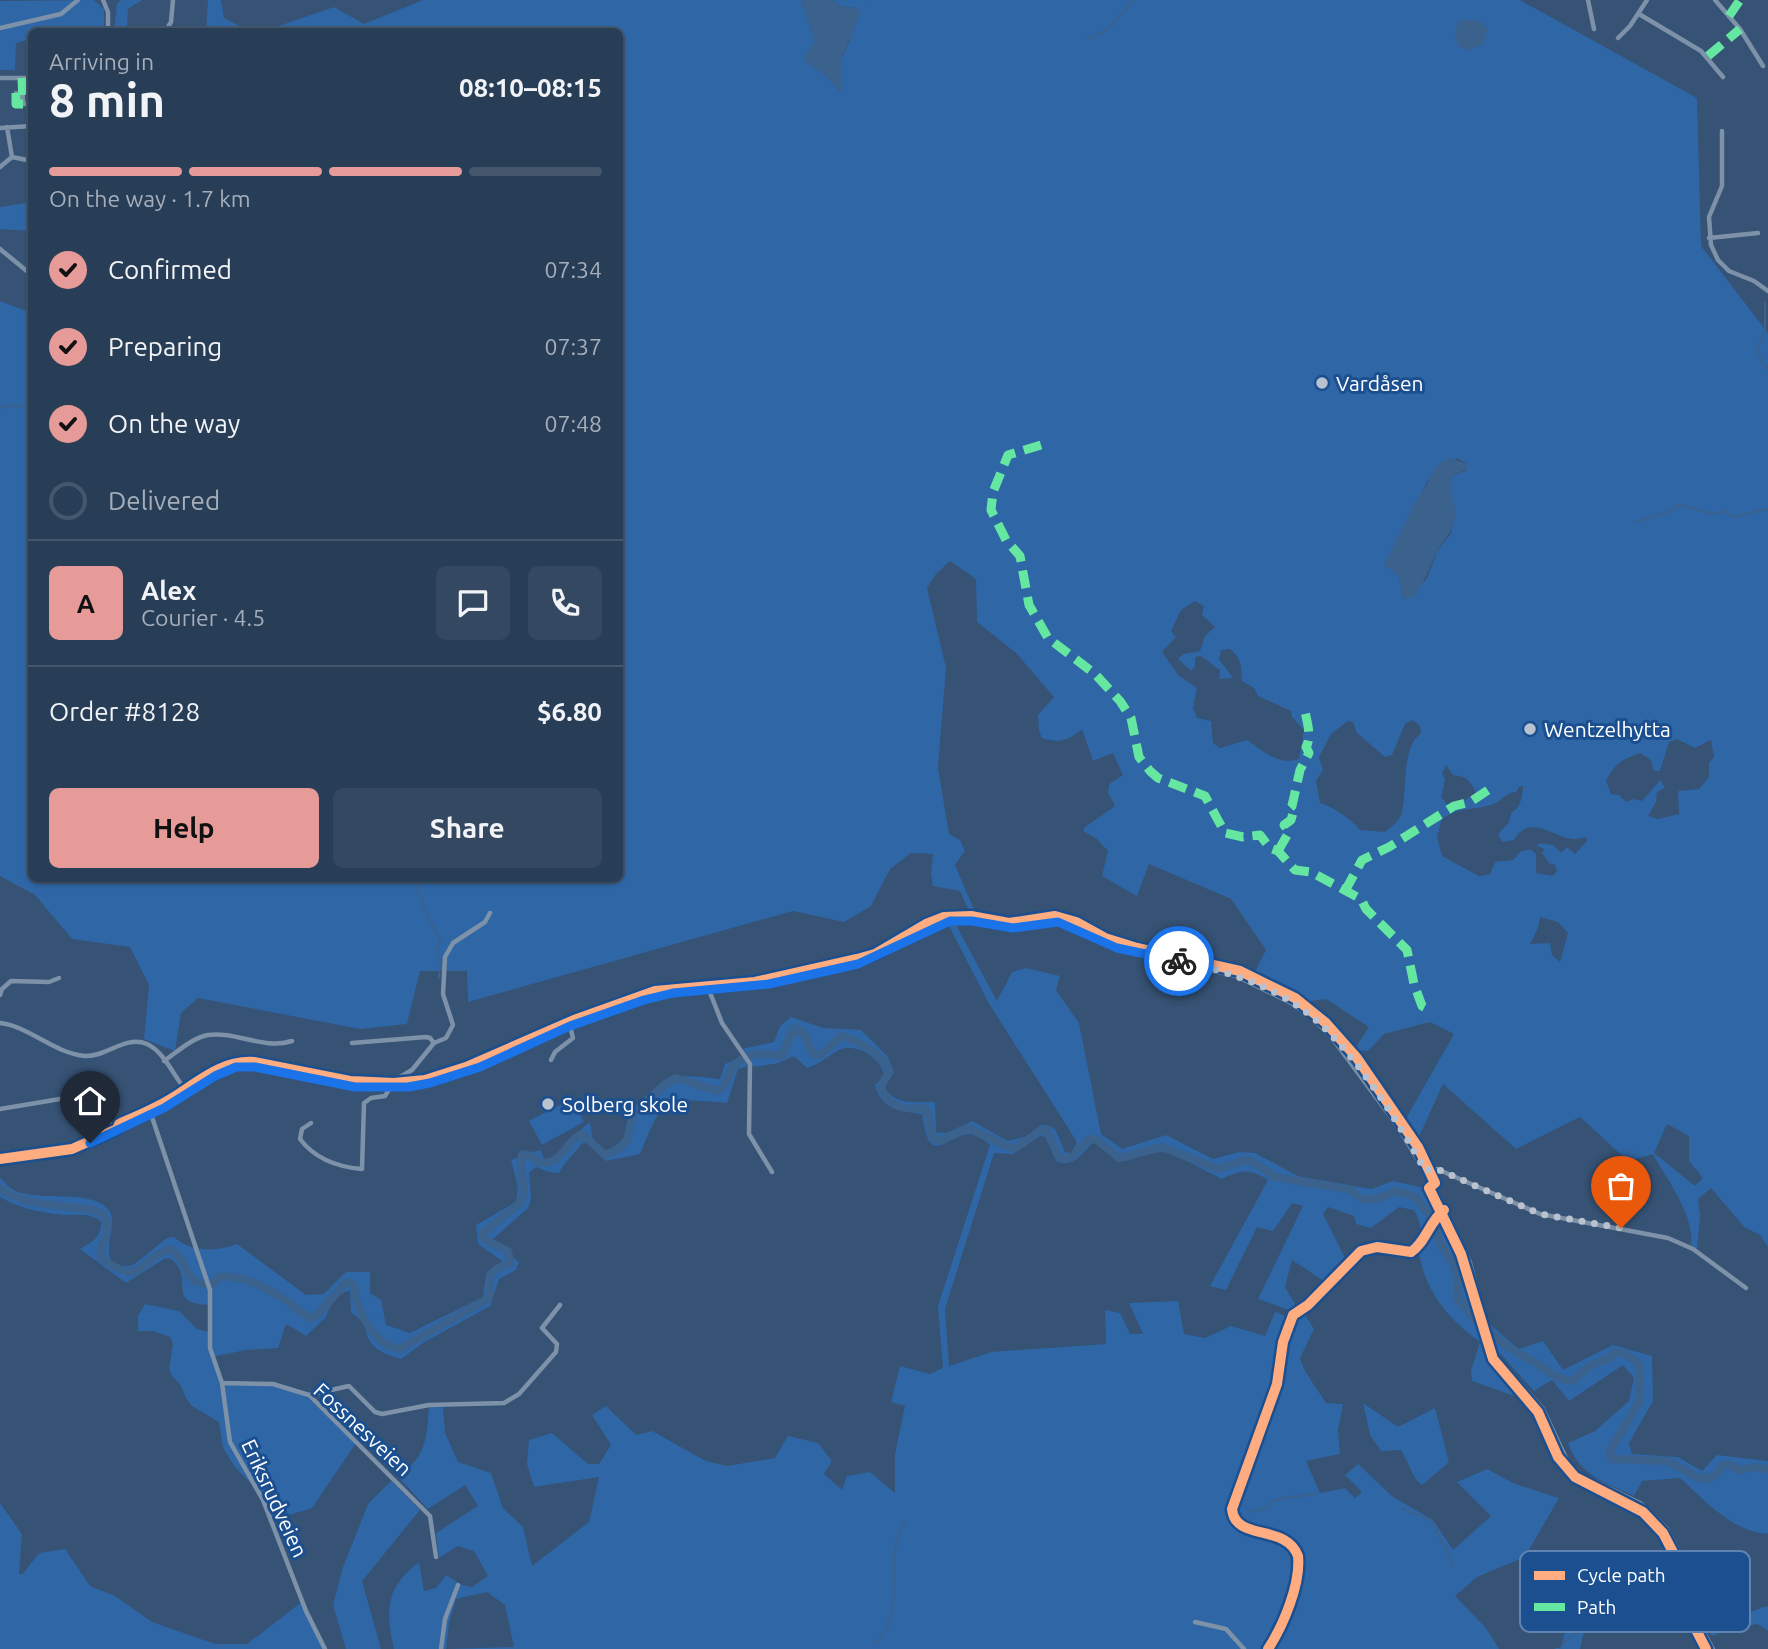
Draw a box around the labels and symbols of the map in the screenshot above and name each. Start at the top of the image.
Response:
place label: Vardåsen [1336,371,1424,395]
marker: Vardåsen [1314,375,1330,391]
place label: Wentzelhytta [1544,717,1671,741]
marker: Wentzelhytta [1522,721,1538,737]
courier [1144,926,1214,996]
pin [60,1071,120,1143]
place label: Solberg skole [562,1092,688,1116]
marker: Solberg skole [540,1096,556,1112]
pin [1591,1156,1651,1228]
street label: Fossnesveien [309,1378,417,1480]
street label: Eriksrudveien [237,1435,313,1561]
legend [1520,1551,1750,1632]
text: Cycle path [1577,1564,1666,1586]
text: Path [1577,1596,1616,1618]

